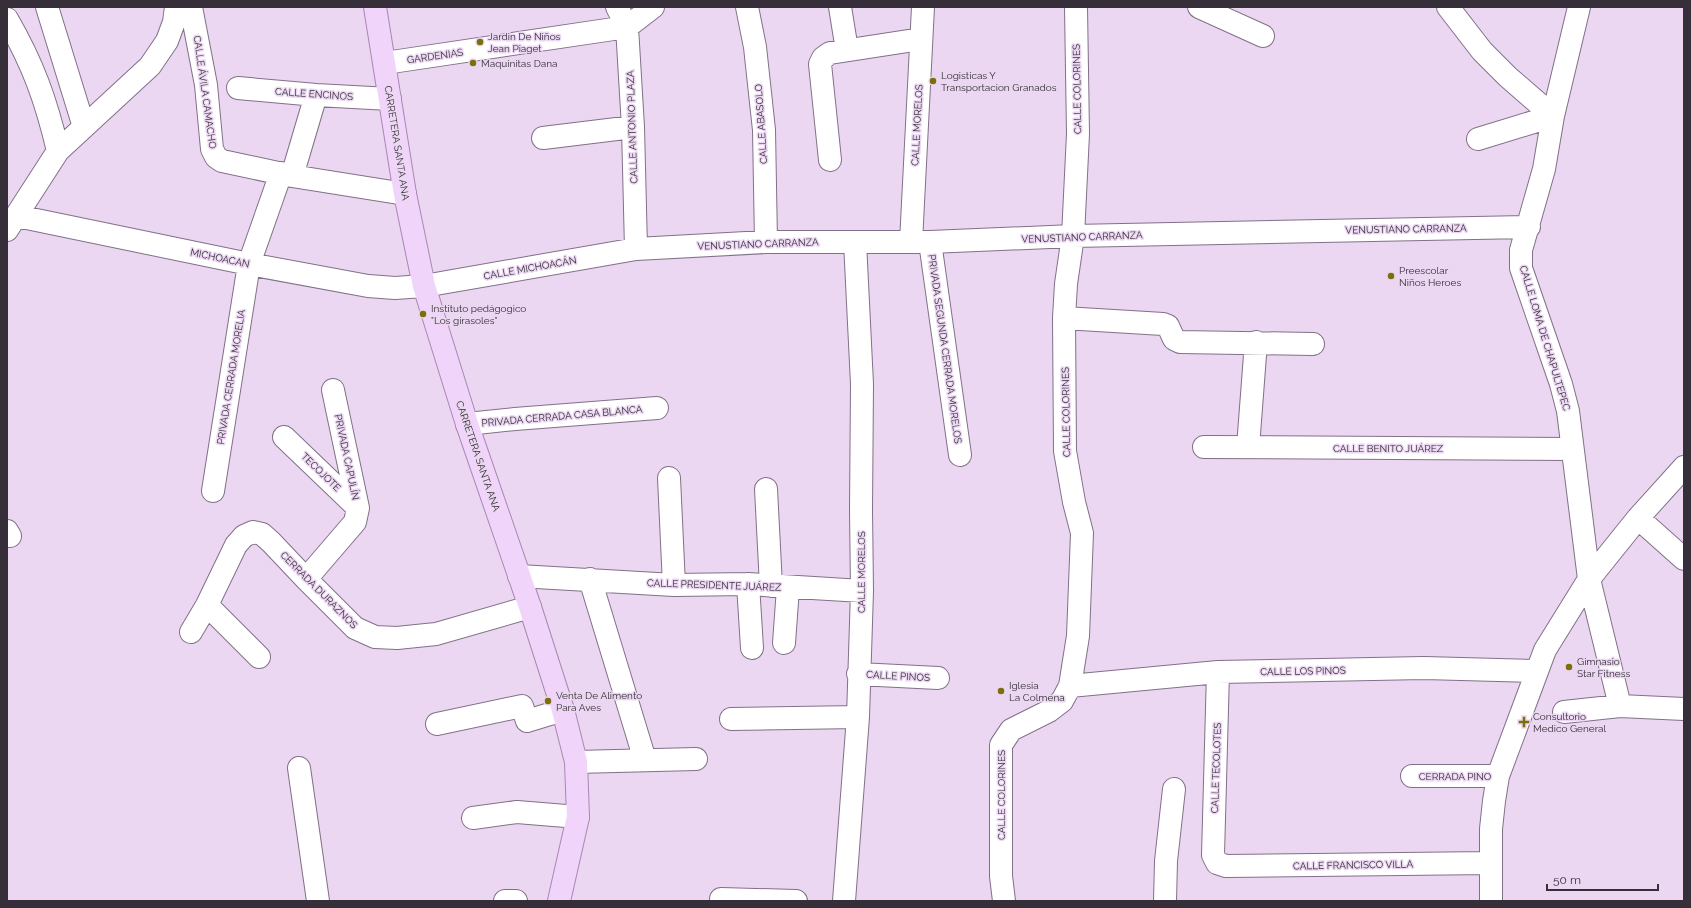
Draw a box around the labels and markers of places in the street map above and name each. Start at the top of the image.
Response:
place label: Jardin De Niños Jean Piaget [488,31,561,54]
marker: Jardin De Niños Jean Piaget [475,37,485,47]
marker: Maquinitas Dana [468,58,478,68]
place label: Maquinitas Dana [481,58,558,69]
place label: Logisticas Y Transportacion Granados [941,70,1057,93]
marker: Logisticas Y Transportacion Granados [928,76,938,86]
place label: Preescolar Niños Heroes [1399,265,1461,288]
marker: Preescolar Niños Heroes [1386,271,1396,281]
place label: Instituto pedágogico "Los girasoles" [431,303,526,326]
marker: Instituto pedágogico "Los girasoles" [418,309,428,319]
place label: Gimnasio Star Fitness [1577,656,1631,679]
marker: Gimnasio Star Fitness [1564,662,1574,672]
place label: Iglesia La Colmena [1009,680,1065,703]
marker: Iglesia La Colmena [996,686,1006,696]
place label: Venta De Alimento Para Aves [556,690,642,713]
marker: Venta De Alimento Para Aves [543,696,553,706]
place label: Consultorio Medico General [1533,711,1607,734]
marker: Consultorio Medico General [1518,716,1530,728]

